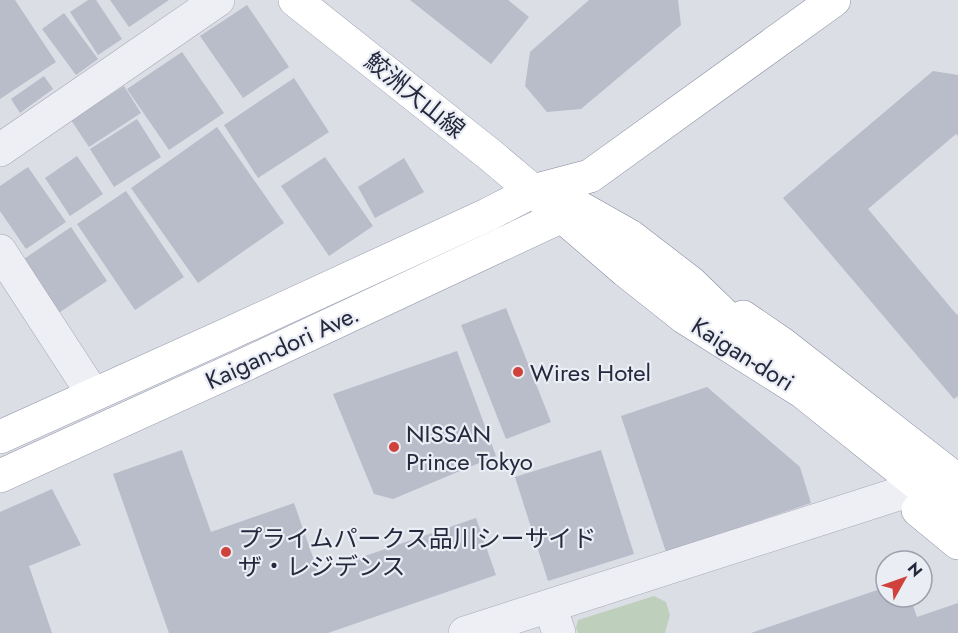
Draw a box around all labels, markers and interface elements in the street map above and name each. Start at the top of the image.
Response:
street label: 鮫洲大山線 [357,44,473,146]
street label: Kaigan-dori Ave. [199,296,365,398]
street label: Kaigan-dori [685,309,801,399]
place label: Wires Hotel [530,355,651,390]
marker: Wires Hotel [511,365,525,379]
place label: NISSAN Prince Tokyo [406,416,533,479]
marker: NISSAN Prince Tokyo [387,440,401,454]
place label: プライムパークス品川シーサイド ザ・レジデンス [238,521,596,584]
marker: プライムパークス品川シーサイド ザ・レジデンス [219,545,233,559]
north arrow [874,549,934,609]
text: N [902,557,928,582]

